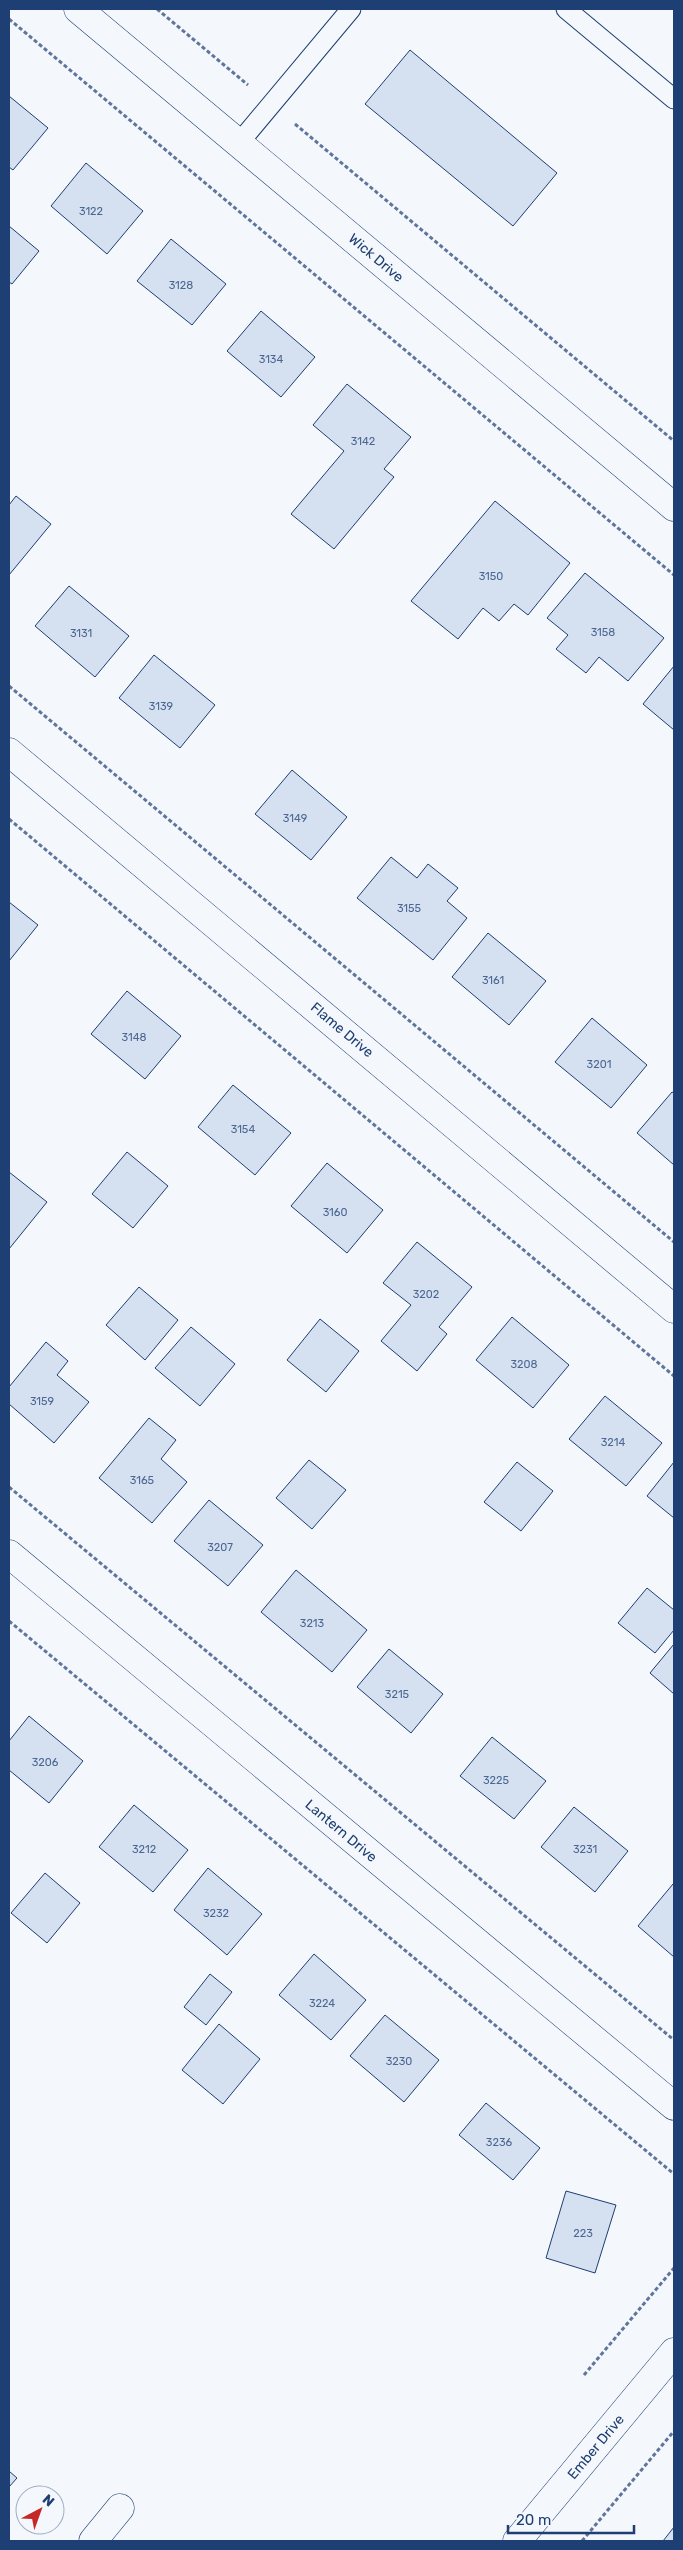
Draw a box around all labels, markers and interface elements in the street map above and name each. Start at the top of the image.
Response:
house number: 3122 [79,205,103,218]
street label: Wick Drive [345,230,407,286]
house number: 3128 [169,279,193,292]
house number: 3134 [259,353,283,366]
house number: 3142 [351,435,375,448]
house number: 3150 [479,570,503,583]
house number: 3158 [591,626,615,639]
house number: 3131 [70,627,92,640]
house number: 3139 [149,700,173,713]
house number: 3149 [283,812,307,825]
house number: 3155 [397,902,422,915]
house number: 3161 [482,974,504,987]
street label: Flame Drive [307,999,377,1061]
house number: 3148 [122,1031,146,1044]
house number: 3201 [587,1058,611,1071]
house number: 3154 [231,1123,255,1136]
house number: 3160 [323,1206,347,1219]
house number: 3202 [413,1288,439,1301]
house number: 3208 [510,1358,538,1371]
house number: 3159 [30,1395,54,1408]
house number: 3214 [601,1436,625,1449]
house number: 3165 [130,1474,155,1487]
house number: 3207 [207,1541,233,1554]
house number: 3213 [300,1617,325,1630]
house number: 3215 [385,1688,410,1701]
house number: 3206 [32,1756,59,1769]
house number: 3225 [483,1774,509,1787]
street label: Lantern Drive [302,1796,380,1866]
house number: 3212 [132,1843,156,1856]
house number: 3231 [573,1843,597,1856]
house number: 3232 [203,1907,229,1920]
house number: 3224 [309,1997,335,2010]
house number: 3230 [386,2055,412,2068]
house number: 3236 [486,2136,513,2149]
house number: 223 [573,2227,593,2240]
street label: Ember Drive [564,2411,628,2483]
north arrow [15,2485,65,2535]
text: N [39,2491,58,2510]
scale bar [508,2502,634,2534]
text: 20 m [516,2511,551,2529]

